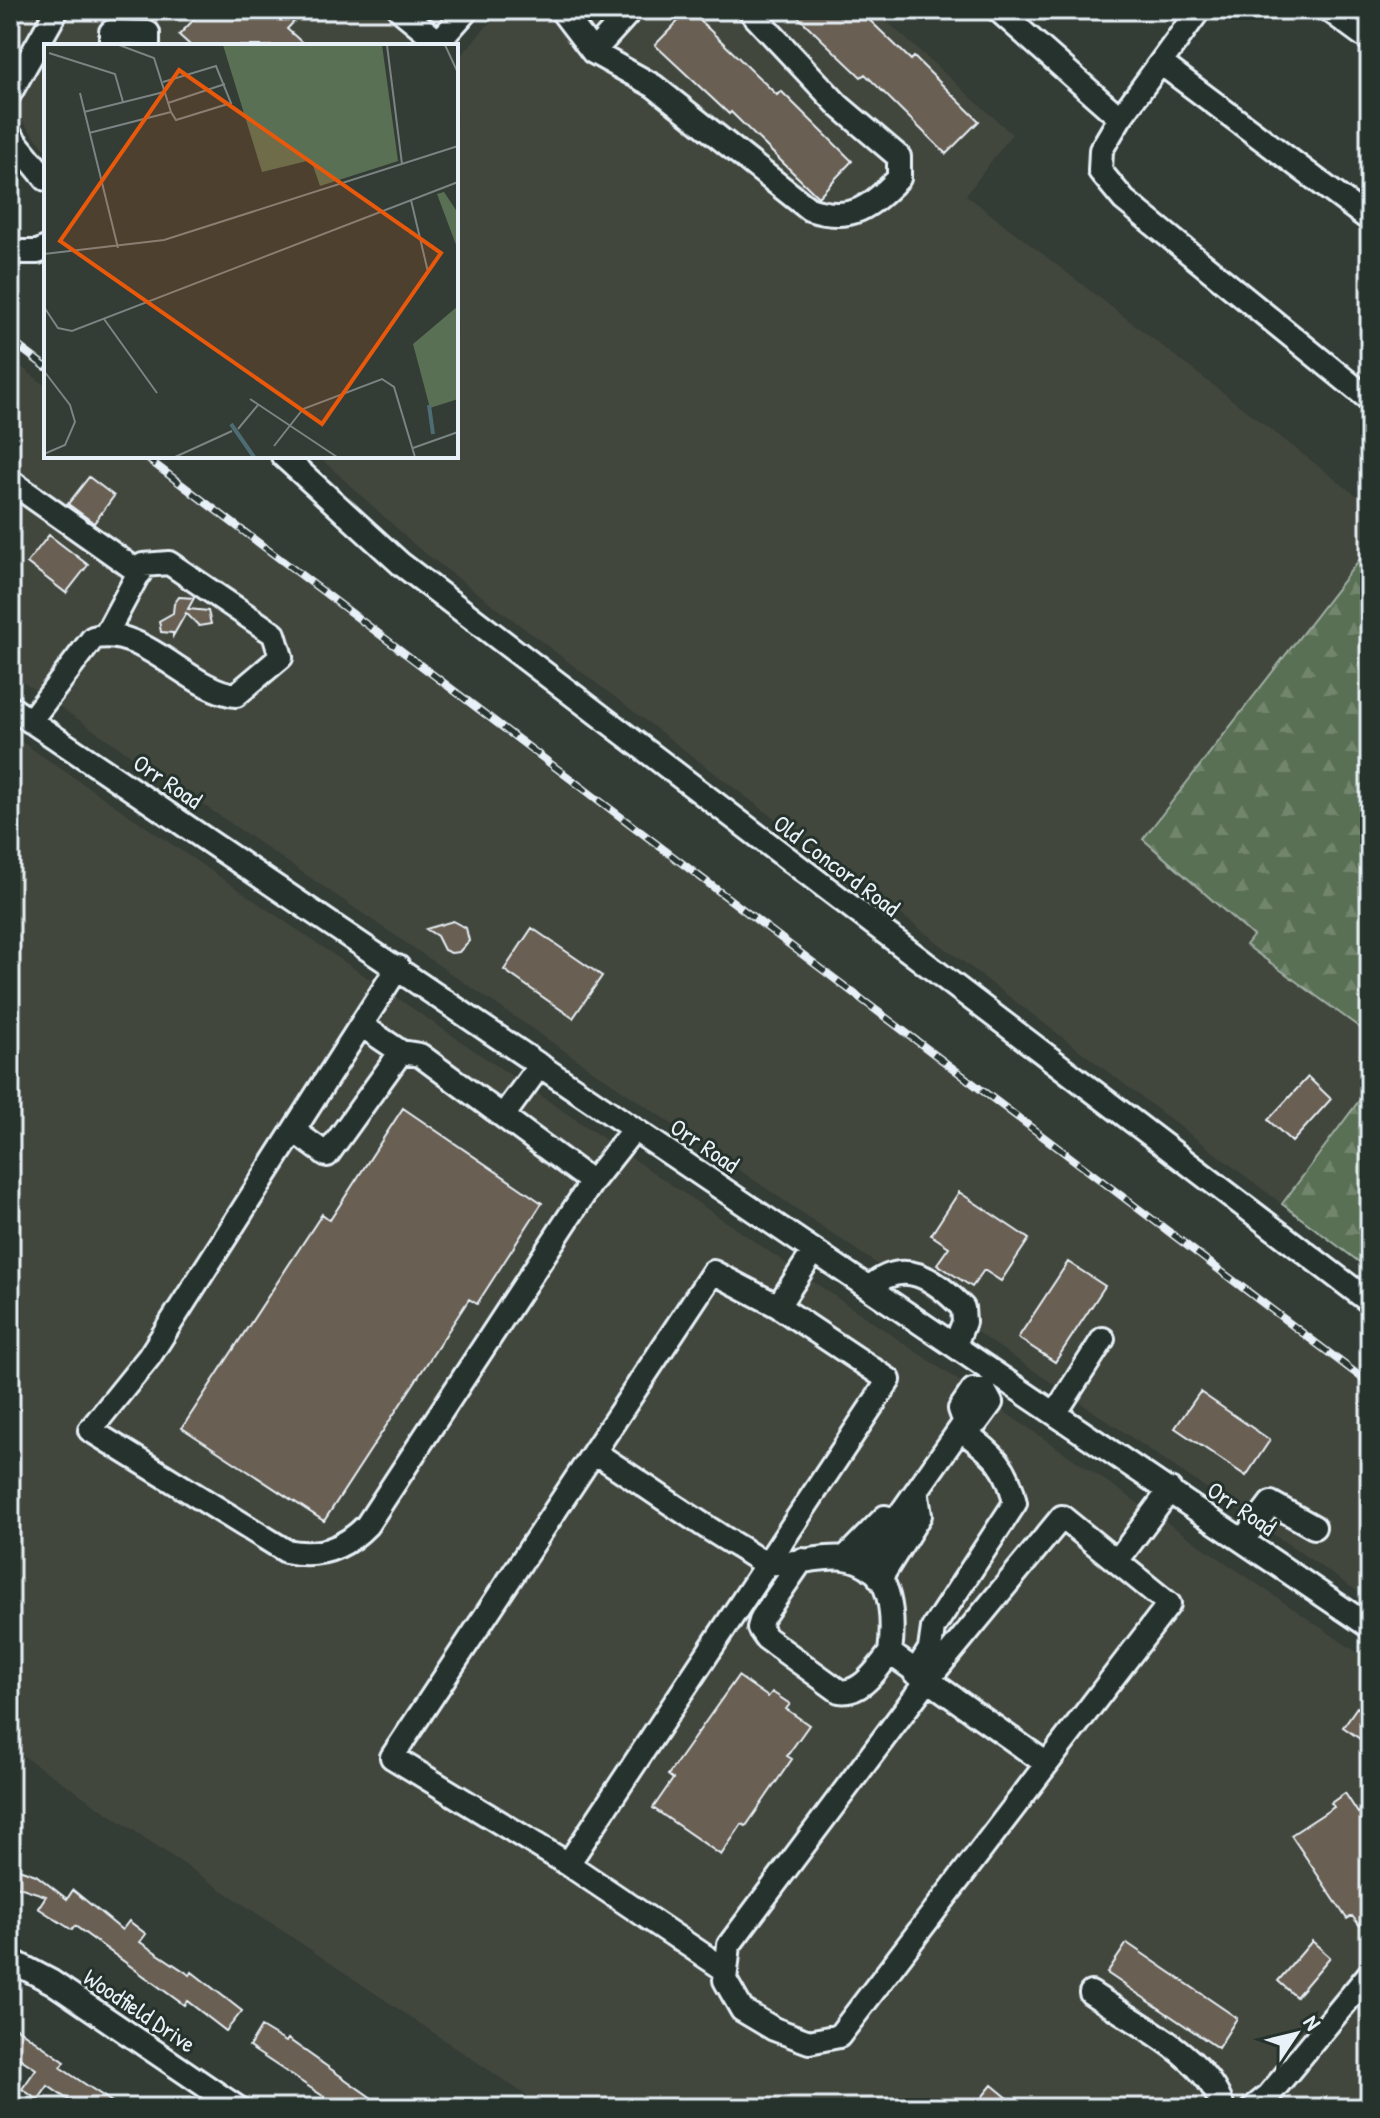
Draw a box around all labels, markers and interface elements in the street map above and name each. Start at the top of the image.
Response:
inset map [44,44,458,458]
street label: Orr Road [127,746,209,816]
street label: Old Concord Road [767,807,907,923]
street label: Orr Road [664,1110,746,1180]
street label: Orr Road [1201,1473,1283,1543]
street label: Woodfield Drive [78,1961,203,2060]
north arrow [1256,1994,1336,2074]
text: N [1297,2009,1328,2036]

